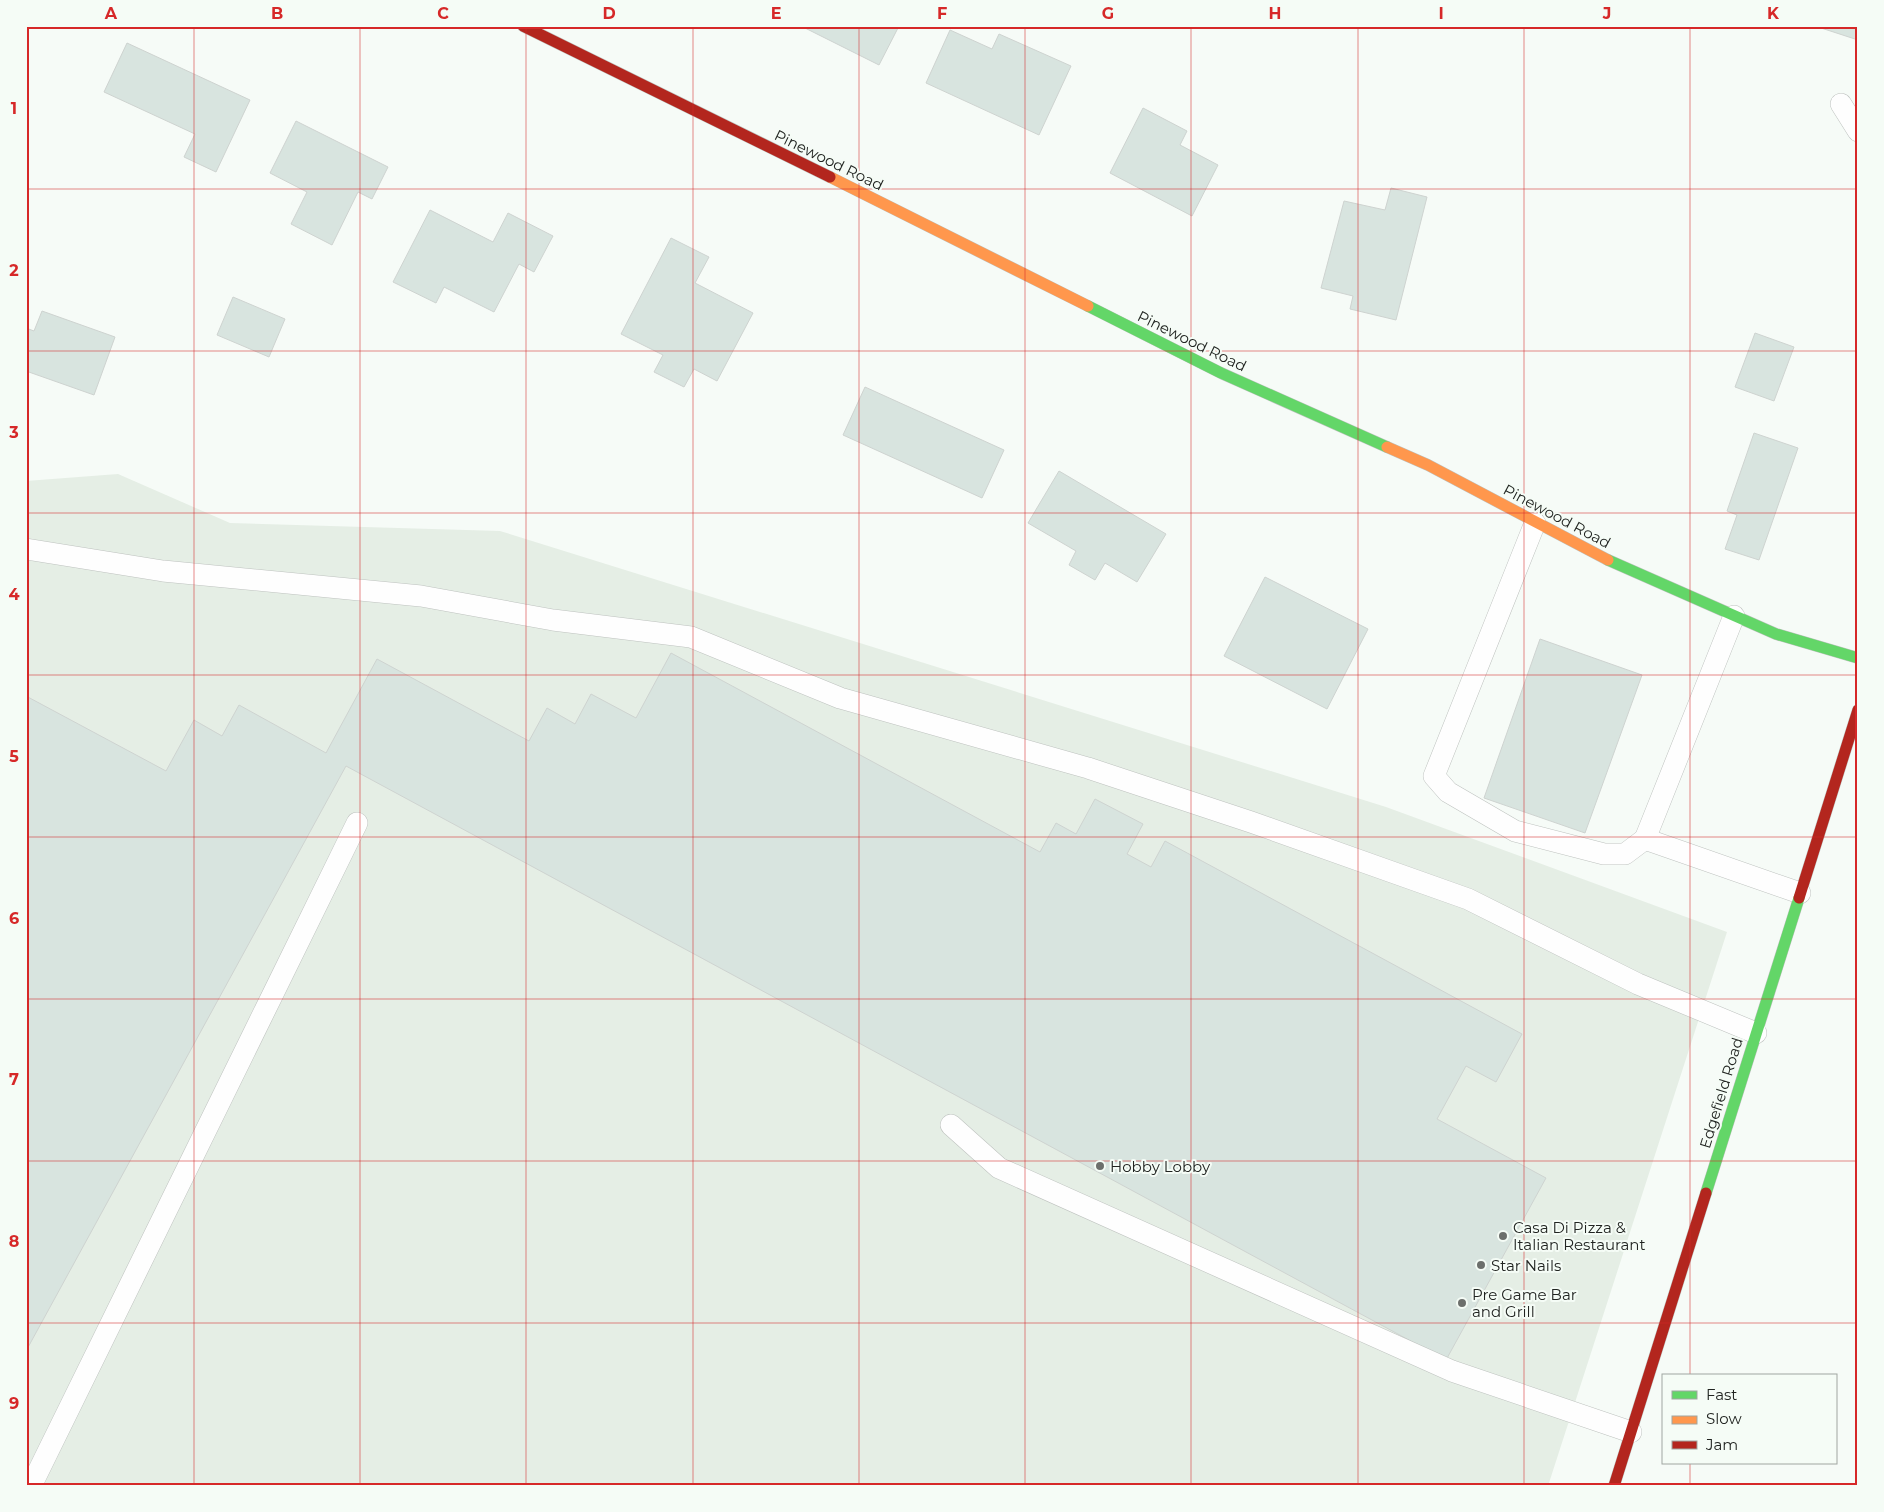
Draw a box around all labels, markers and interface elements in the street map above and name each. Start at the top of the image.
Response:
text: A [104,4,118,23]
text: B [271,4,283,23]
text: C [437,4,449,23]
text: D [602,4,616,23]
text: E [771,4,781,23]
text: F [937,4,947,23]
text: G [1102,4,1114,23]
text: H [1269,4,1281,23]
text: I [1438,4,1444,23]
text: J [1602,4,1611,23]
text: K [1767,4,1780,23]
text: 1 [11,99,17,118]
street label: Pinewood Road [771,125,887,195]
text: 2 [9,261,19,280]
street label: Pinewood Road [1134,306,1250,376]
text: 3 [8,423,19,442]
street label: Pinewood Road [1500,480,1614,552]
text: 4 [8,585,20,604]
text: 5 [9,747,19,766]
text: 6 [9,909,19,928]
street label: Edgefield Road [1695,1035,1747,1151]
text: 7 [9,1070,19,1089]
place label: Hobby Lobby [1110,1157,1211,1176]
marker: Hobby Lobby [1094,1160,1106,1172]
place label: Casa Di Pizza & Italian Restaurant [1513,1218,1646,1254]
marker: Casa Di Pizza & Italian Restaurant [1497,1230,1509,1242]
text: 8 [9,1232,19,1251]
place label: Star Nails [1491,1256,1561,1275]
marker: Star Nails [1475,1259,1487,1271]
place label: Pre Game Bar and Grill [1472,1285,1577,1321]
marker: Pre Game Bar and Grill [1456,1297,1468,1309]
legend [1662,1374,1836,1464]
text: Fast [1706,1385,1737,1404]
text: 9 [9,1394,19,1413]
text: Slow [1706,1409,1742,1428]
text: Jam [1705,1435,1738,1454]

